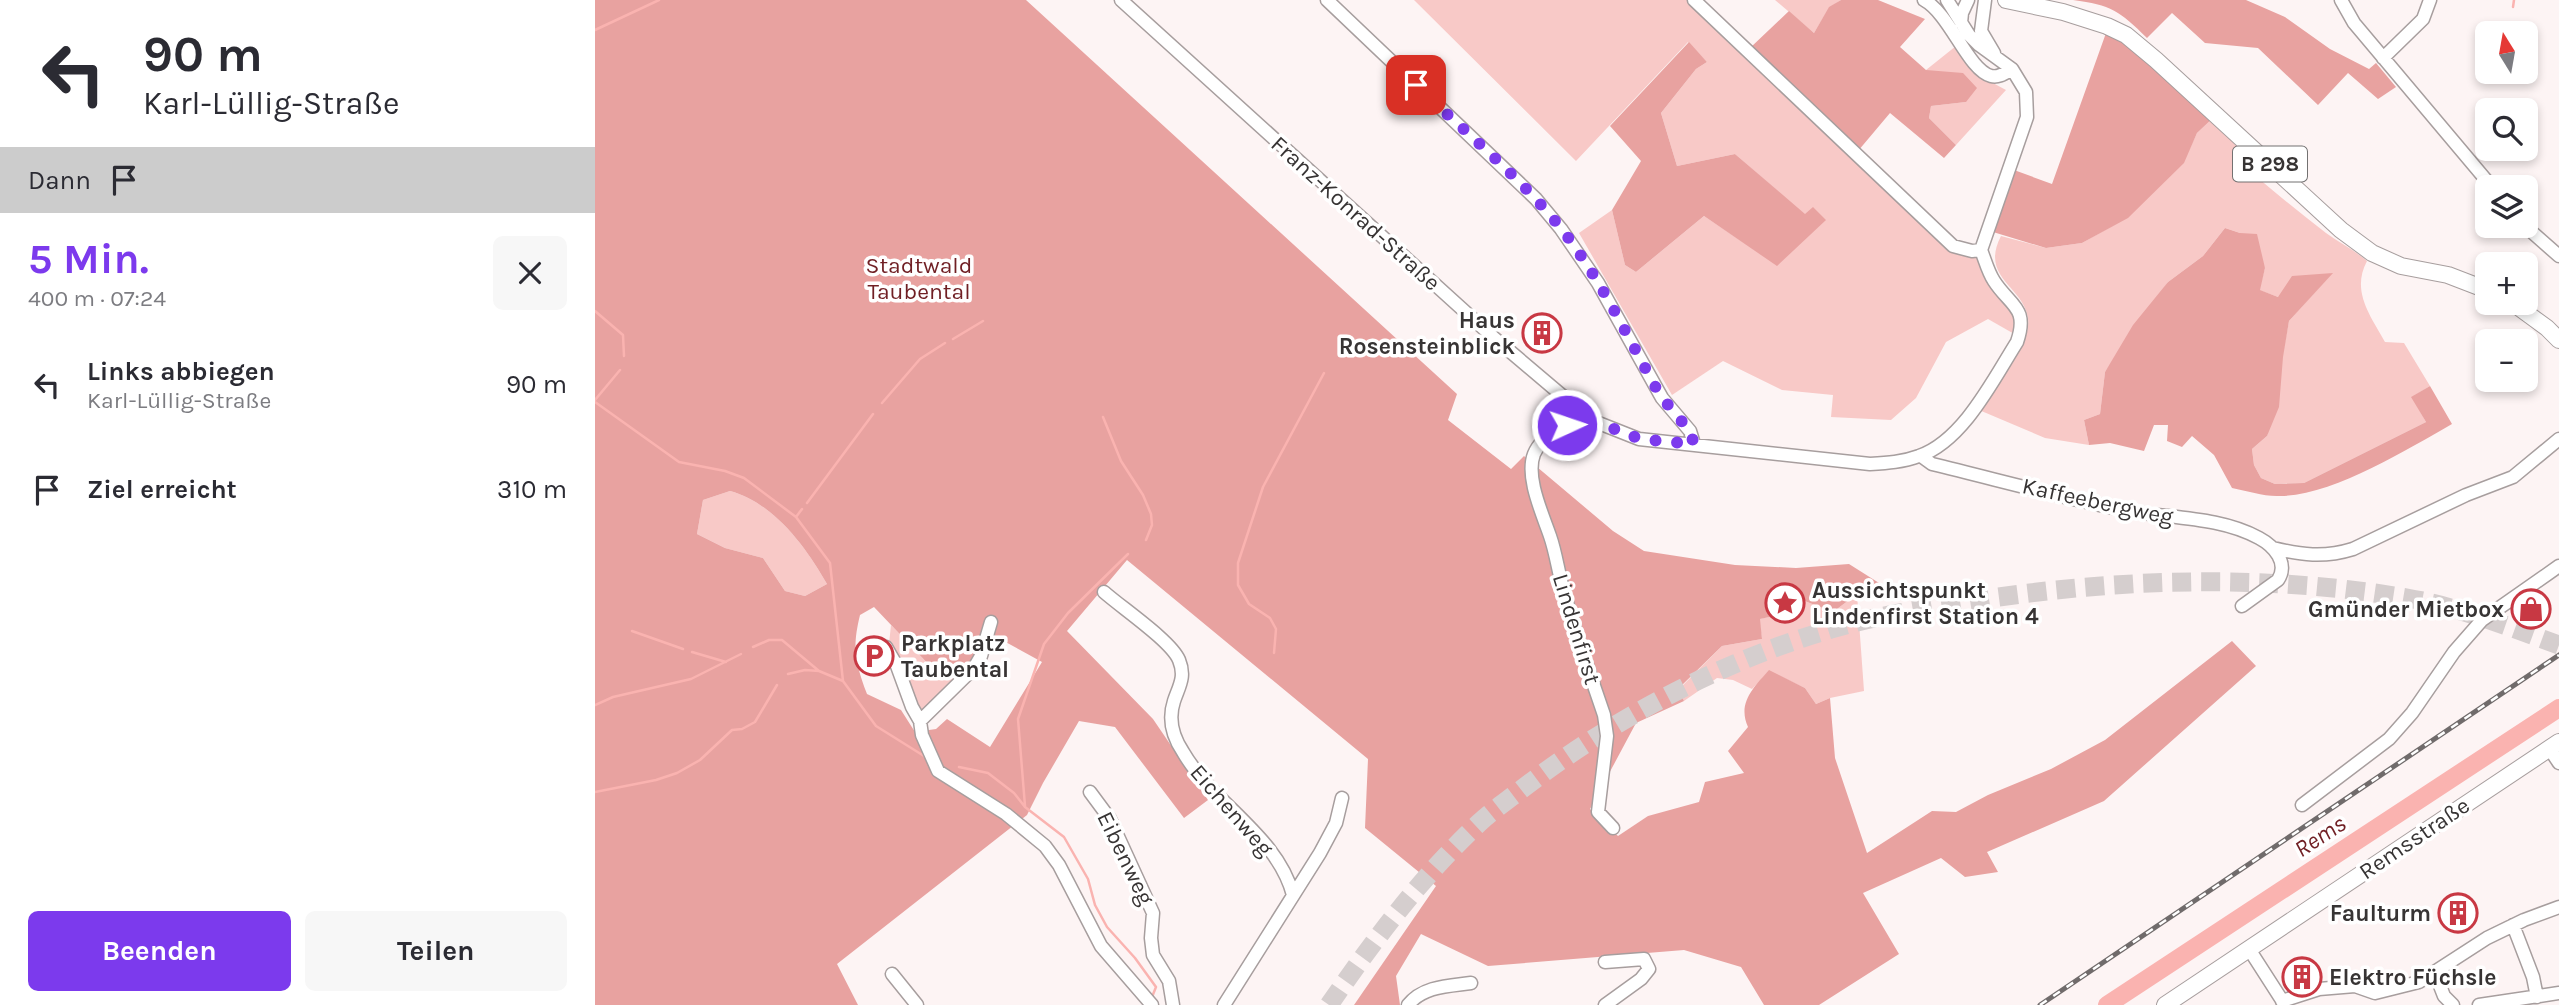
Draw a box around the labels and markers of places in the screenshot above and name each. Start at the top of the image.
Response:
pin [1386,55,1446,115]
place label: Haus Rosensteinblick [1339,307,1515,360]
building icon: Haus Rosensteinblick [1521,312,1563,354]
place label: Aussichtspunkt Lindenfirst Station 4 [1812,577,2039,630]
place icon: Aussichtspunkt Lindenfirst Station 4 [1764,582,1806,624]
shop icon: Gmünder Mietbox [2510,588,2552,630]
place label: Gmünder Mietbox [2308,596,2504,623]
place label: Parkplatz Taubental [901,630,1009,683]
parking icon: Parkplatz Taubental [853,635,895,677]
building icon: Faulturm [2437,892,2479,934]
place label: Faulturm [2330,900,2431,927]
building icon: Elektro Füchsle [2281,956,2323,998]
place label: Elektro Füchsle [2329,964,2497,991]

